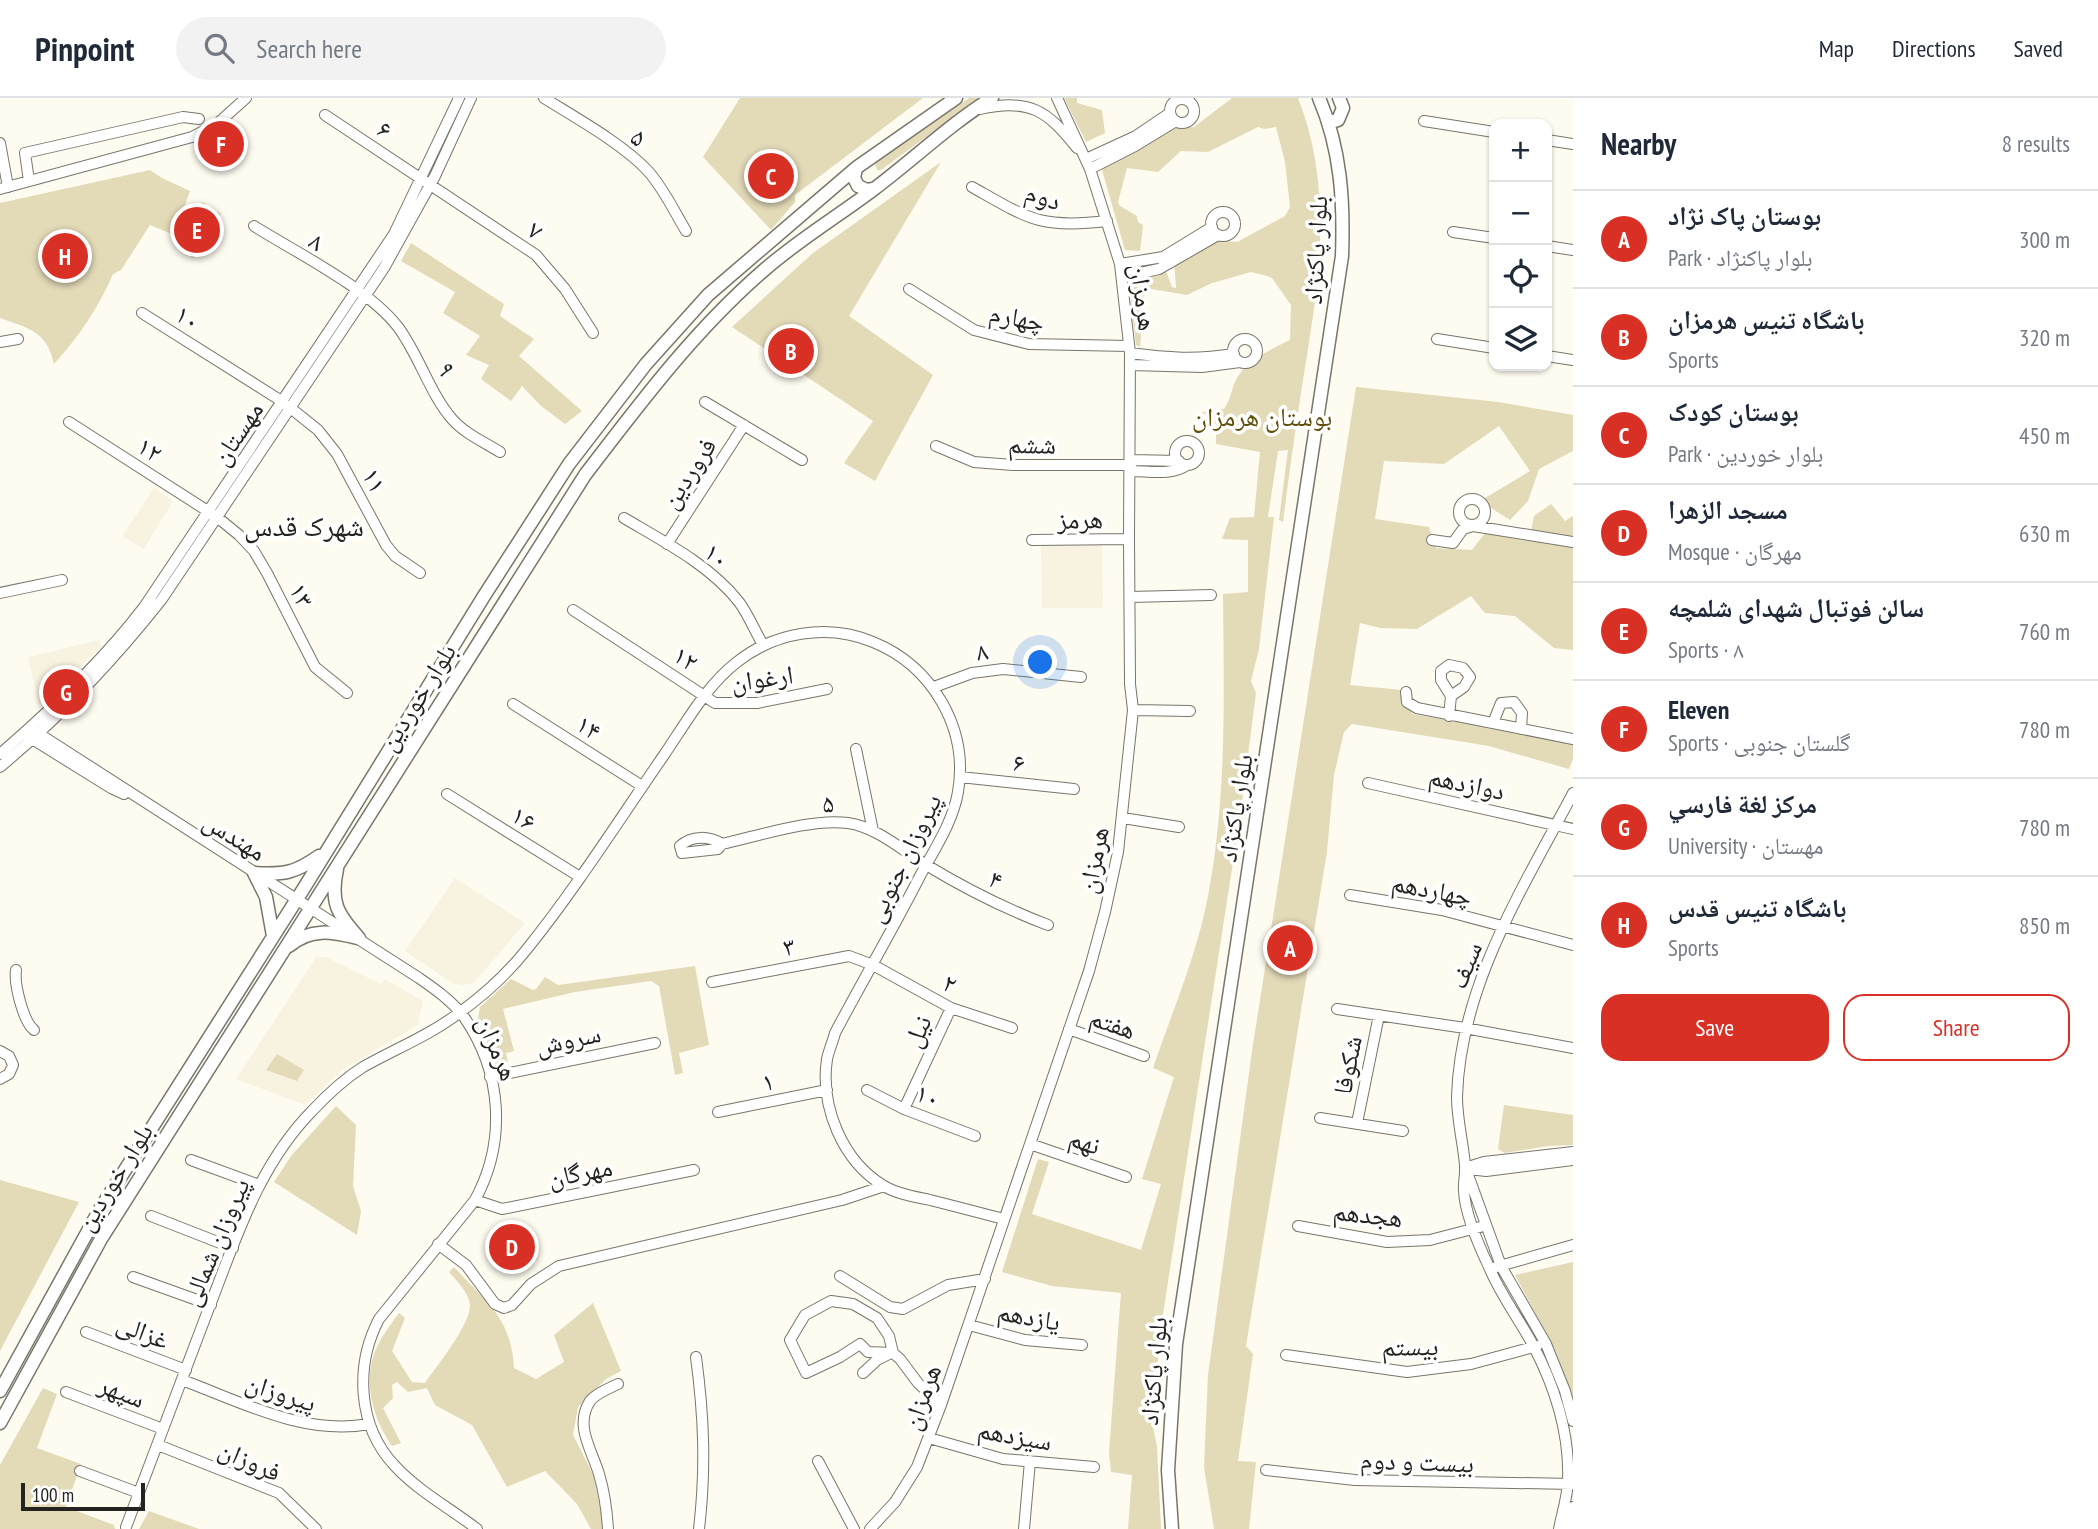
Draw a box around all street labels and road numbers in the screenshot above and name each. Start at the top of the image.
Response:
street label: ۶ [371,112,399,146]
street label: ۵ [624,120,654,154]
street label: دوم [1021,175,1065,219]
street label: بلوار پاکنژاد [1296,195,1335,305]
street label: ۷ [521,213,551,247]
street label: ۸ [303,224,331,258]
street label: هرمزان [1123,261,1165,333]
street label: چهارم [986,295,1048,340]
street label: ۱۰ [169,297,207,337]
street label: ۹ [430,356,464,382]
street label: مهستان [204,395,270,471]
street label: ششم [1008,427,1056,462]
street label: ۱۲ [131,429,169,469]
street label: فروردین [653,431,723,515]
street label: ۱۱ [355,462,395,498]
street label: هرمز [1056,502,1103,536]
street label: ۱۰ [698,535,736,575]
street label: ۱۳ [282,577,322,613]
street label: ۸ [974,634,991,668]
street label: بلوار خوردین [371,637,463,757]
street label: ۱۲ [667,638,705,678]
street label: ارغوان [729,657,795,699]
street label: ۱۴ [570,707,608,747]
street label: ۶ [1011,745,1027,779]
street label: بلوار پاکنژاد [1210,752,1260,864]
street label: دوازدهم [1426,759,1508,808]
street label: ۵ [821,786,835,820]
street label: پیروزان جنوبی [858,788,949,928]
street label: ۱۶ [505,798,543,838]
street label: مهندس [197,804,273,868]
street label: هرمزان [1070,824,1116,896]
street label: ۴ [983,862,1009,896]
street label: چهاردهم [1389,865,1475,914]
street label: ۳ [780,929,798,963]
street label: سیف [1441,937,1489,993]
street label: ۲ [937,966,963,1000]
street label: هفتم [1085,1000,1140,1047]
street label: هرمزان [470,1010,526,1086]
street label: نیل [895,1010,939,1052]
street label: سروش [532,1016,604,1062]
street label: شکوفا [1325,1033,1369,1097]
street label: ۱ [759,1064,777,1098]
street label: ۱۰ [911,1075,945,1115]
street label: بلوار خوردین [68,1117,160,1237]
street label: نهم [1065,1120,1105,1163]
street label: مهرگان [545,1150,615,1194]
street label: پیروزان شمالی [173,1173,257,1311]
street label: هجدهم [1331,1194,1404,1235]
street label: یازدهم [995,1294,1063,1339]
street label: غزالی [112,1306,174,1356]
street label: بلوار پاکنژاد [1132,1315,1174,1427]
street label: بیستم [1381,1329,1439,1364]
street label: هرمزان [894,1360,948,1434]
street label: پیروزان [241,1365,321,1419]
street label: سپهر [93,1367,150,1415]
street label: سیزدهم [975,1412,1055,1459]
street label: فروزان [214,1432,286,1488]
street label: بیست و دوم [1359,1443,1474,1481]

